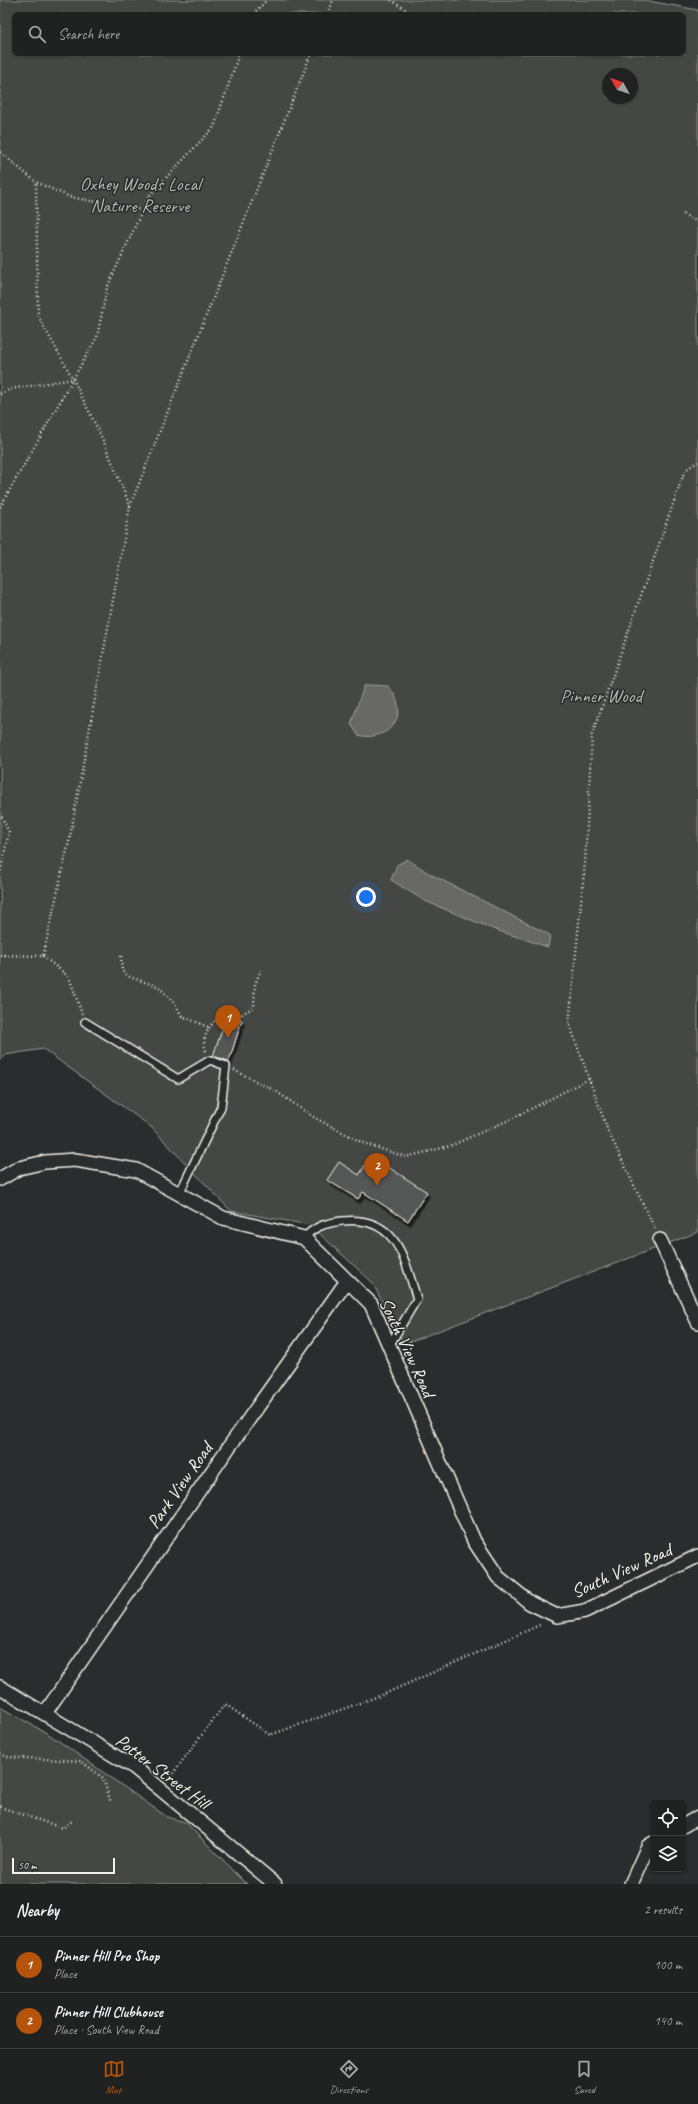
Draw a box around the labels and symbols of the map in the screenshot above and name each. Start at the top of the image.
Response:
north arrow [602,68,638,104]
park label: Oxhey Woods Local Nature Reserve [80,172,204,218]
park label: Pinner Wood [560,684,645,708]
your location [356,887,376,907]
pin: 1 [215,1005,241,1038]
pin: 2 [364,1153,390,1186]
street label: South View Road [374,1294,442,1404]
street label: Park View Road [142,1435,220,1533]
street label: South View Road [568,1537,678,1604]
street label: Potter Street Hill [111,1729,217,1817]
scale bar [12,1856,115,1875]

